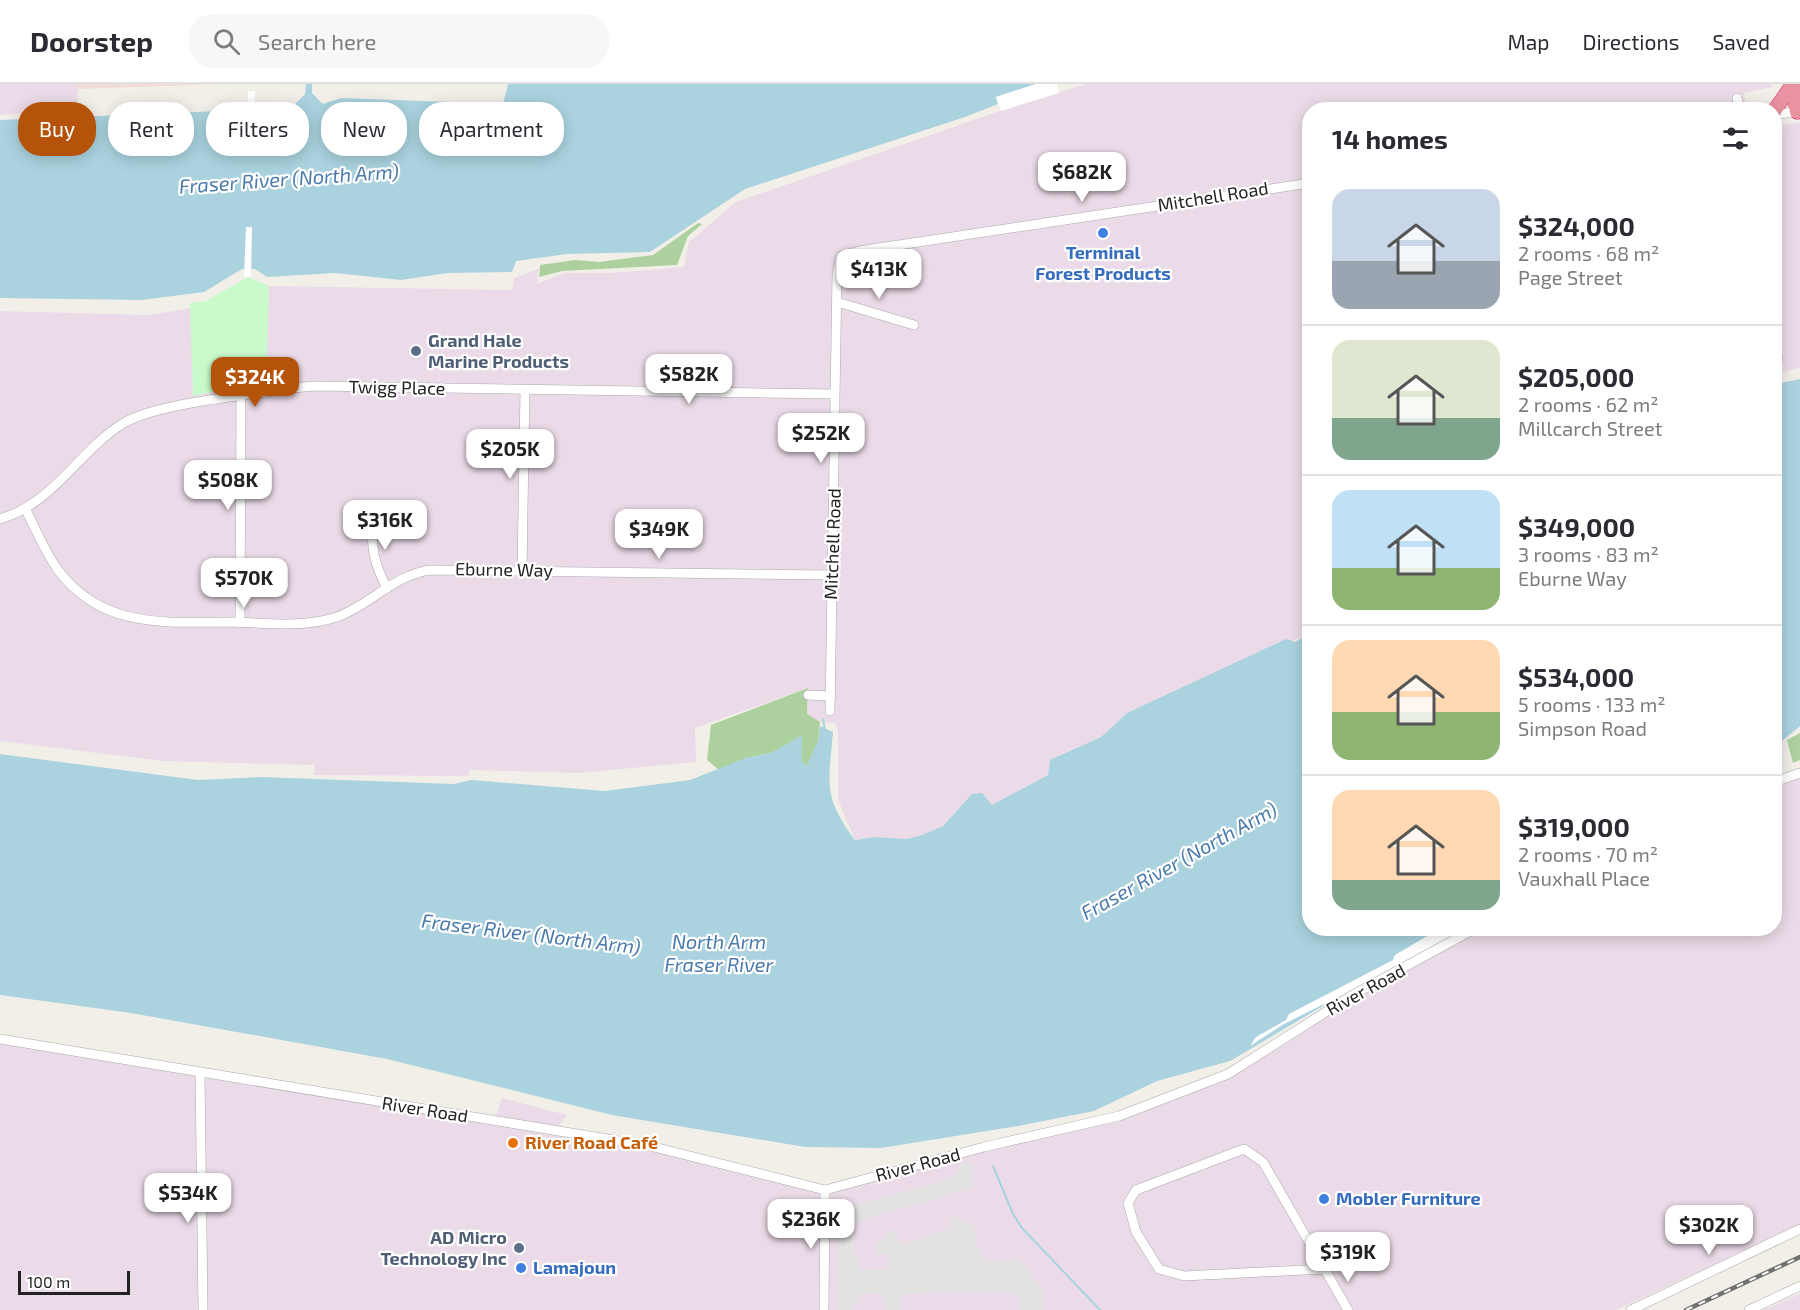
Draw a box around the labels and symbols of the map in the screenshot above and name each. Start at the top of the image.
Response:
pin: $682K [1040,152,1124,203]
water label: Fraser River (North Arm) [178,158,400,198]
street label: Mitchell Road [1156,176,1270,216]
marker: Terminal Forest Products [1096,226,1110,240]
place label: Terminal Forest Products [1035,241,1171,284]
pin: $413K [837,249,921,300]
place label: Grand Hale Marine Products [428,329,569,372]
marker: Grand Hale Marine Products [409,344,423,358]
pin: $582K [647,354,731,405]
pin: $324K [213,357,297,408]
street label: Twigg Place [348,375,446,399]
pin: $252K [779,413,863,464]
pin: $205K [468,429,552,480]
pin: $508K [186,460,270,511]
street label: Mitchell Road [819,488,845,600]
pin: $316K [343,500,427,551]
pin: $349K [617,509,701,560]
street label: Eburne Way [455,557,554,581]
pin: $570K [202,558,286,609]
water label: Fraser River (North Arm) [1076,796,1281,924]
water label: Fraser River (North Arm) [420,908,642,958]
water label: North Arm Fraser River [664,929,775,976]
street label: River Road [1322,958,1409,1020]
street label: River Road [380,1091,470,1127]
place label: River Road Café [525,1131,658,1153]
marker: River Road Café [506,1136,520,1150]
street label: River Road [873,1142,963,1186]
pin: $534K [146,1173,230,1224]
place label: Mobler Furniture [1336,1187,1481,1209]
marker: Mobler Furniture [1317,1192,1331,1206]
pin: $236K [769,1199,853,1250]
pin: $302K [1667,1205,1751,1256]
place label: AD Micro Technology Inc [380,1226,507,1269]
pin: $319K [1306,1232,1390,1283]
marker: AD Micro Technology Inc [512,1241,526,1255]
place label: Lamajoun [533,1256,616,1278]
marker: Lamajoun [514,1261,528,1275]
scale bar [18,1268,130,1296]

